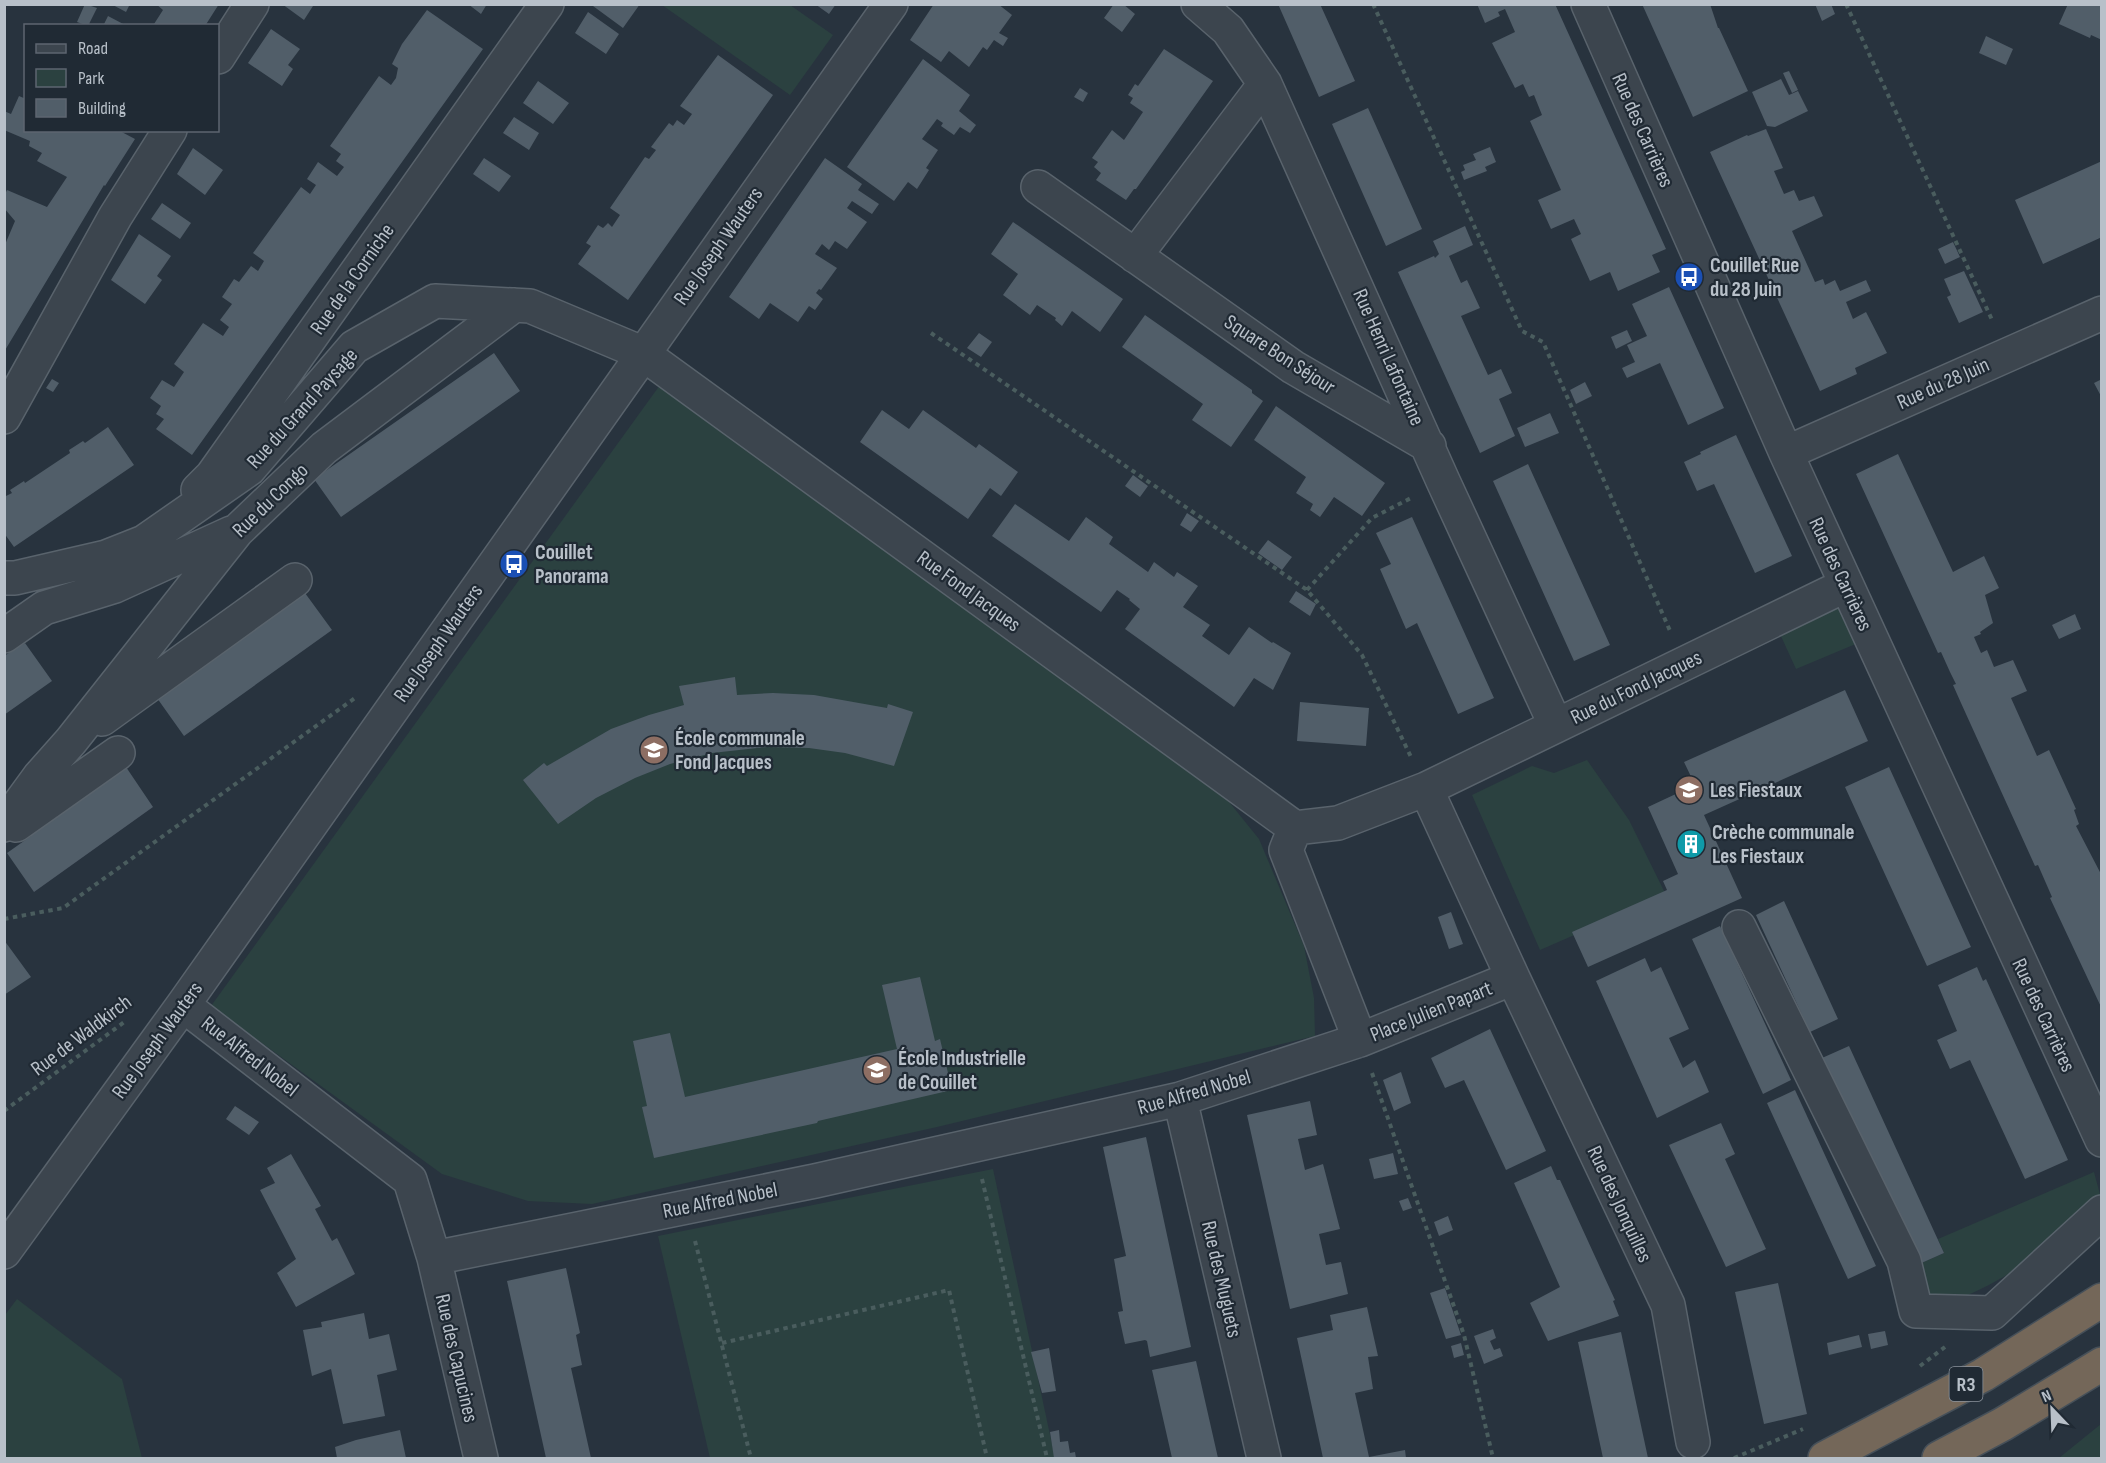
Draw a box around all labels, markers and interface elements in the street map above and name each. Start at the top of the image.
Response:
legend [24,24,219,132]
text: Road [78,38,108,59]
text: Park [78,68,104,89]
street label: Rue des Carrières [1606,69,1679,191]
text: Building [78,98,126,119]
street label: Rue Joseph Wauters [669,183,768,310]
street label: Rue de la Corniche [305,219,400,340]
place label: Couillet Rue du 28 Juin [1710,253,1799,302]
bus stop icon: Couillet Rue du 28 Juin [1673,261,1705,293]
street label: Rue Henri Lafontaine [1347,285,1430,429]
street label: Square Bon Séjour [1220,309,1340,400]
street label: Rue du Grand Paysage [242,343,363,474]
street label: Rue du 28 Juin [1893,352,1993,415]
street label: Rue du Congo [227,458,314,543]
street label: Rue des Carrières [1803,513,1878,635]
place label: Couillet Panorama [535,540,609,589]
street label: Rue Fond Jacques [912,545,1025,637]
bus stop icon: Couillet Panorama [498,548,530,580]
street label: Rue Joseph Wauters [389,580,488,707]
street label: Rue du Fond Jacques [1567,645,1706,730]
place label: École communale Fond Jacques [675,726,805,775]
school or university icon: École communale Fond Jacques [638,734,670,766]
school or university icon: Les Fiestaux [1673,774,1705,806]
place label: Les Fiestaux [1710,778,1802,803]
place label: Crèche communale Les Fiestaux [1712,820,1855,869]
building icon: Crèche communale Les Fiestaux [1675,828,1707,860]
street label: Rue des Carrières [2006,954,2081,1076]
street label: Place Julien Papart [1367,976,1496,1047]
street label: Rue Joseph Wauters [107,977,208,1104]
street label: Rue de Waldkirch [26,989,137,1081]
street label: Rue Alfred Nobel [196,1011,303,1102]
place label: École Industrielle de Couillet [898,1046,1026,1095]
school or university icon: École Industrielle de Couillet [861,1054,893,1086]
street label: Rue Alfred Nobel [1135,1064,1253,1121]
street label: Rue des Jonquilles [1582,1142,1657,1266]
street label: Rue Alfred Nobel [661,1177,780,1224]
street label: Rue des Muguets [1196,1218,1247,1340]
street label: Rue des Capucines [430,1291,483,1425]
road number: R3 [1950,1367,1982,1401]
north arrow [2022,1379,2082,1439]
text: N [2039,1386,2054,1407]

